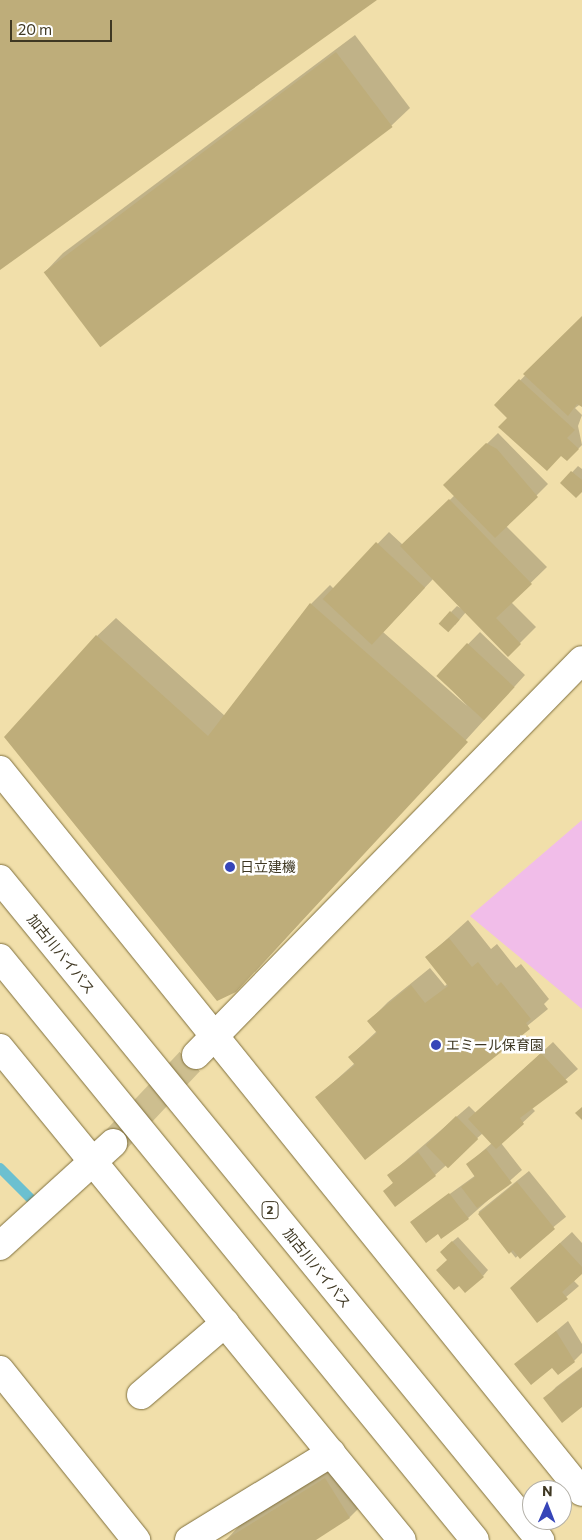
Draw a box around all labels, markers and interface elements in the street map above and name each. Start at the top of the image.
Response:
scale bar [12,10,115,42]
text: 20 m [18,20,52,38]
place label: 日立建機 [240,859,296,875]
marker: 日立建機 [224,861,236,873]
street label: 加古川バイパス [24,911,98,997]
place label: エミール保育園 [446,1037,544,1053]
marker: エミール保育園 [430,1039,442,1051]
road number: 2 [261,1200,279,1220]
street label: 加古川バイパス [280,1225,354,1311]
north arrow [522,1480,572,1530]
text: N [542,1482,553,1499]

